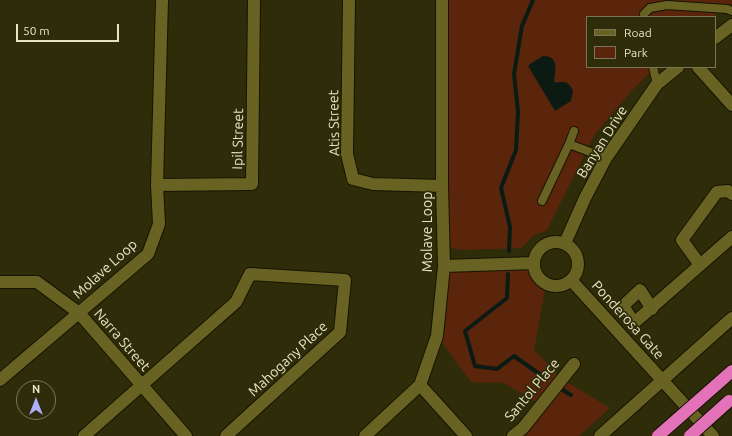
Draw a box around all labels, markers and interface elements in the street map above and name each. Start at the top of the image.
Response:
scale bar [18,16,121,42]
legend [586,16,716,68]
text: 50 m [23,24,50,37]
text: Road [624,26,652,39]
text: Park [624,46,648,59]
street label: Atis Street [325,90,343,156]
street label: Banyan Drive [573,103,631,181]
street label: Ipil Street [229,108,247,170]
street label: Molave Loop [419,192,435,272]
street label: Molave Loop [69,236,141,302]
street label: Ponderosa Gate [588,277,668,363]
street label: Narra Street [90,305,154,375]
street label: Mahogany Place [245,318,331,400]
street label: Santol Place [501,355,563,425]
north arrow [16,380,56,420]
text: N [32,383,40,395]

